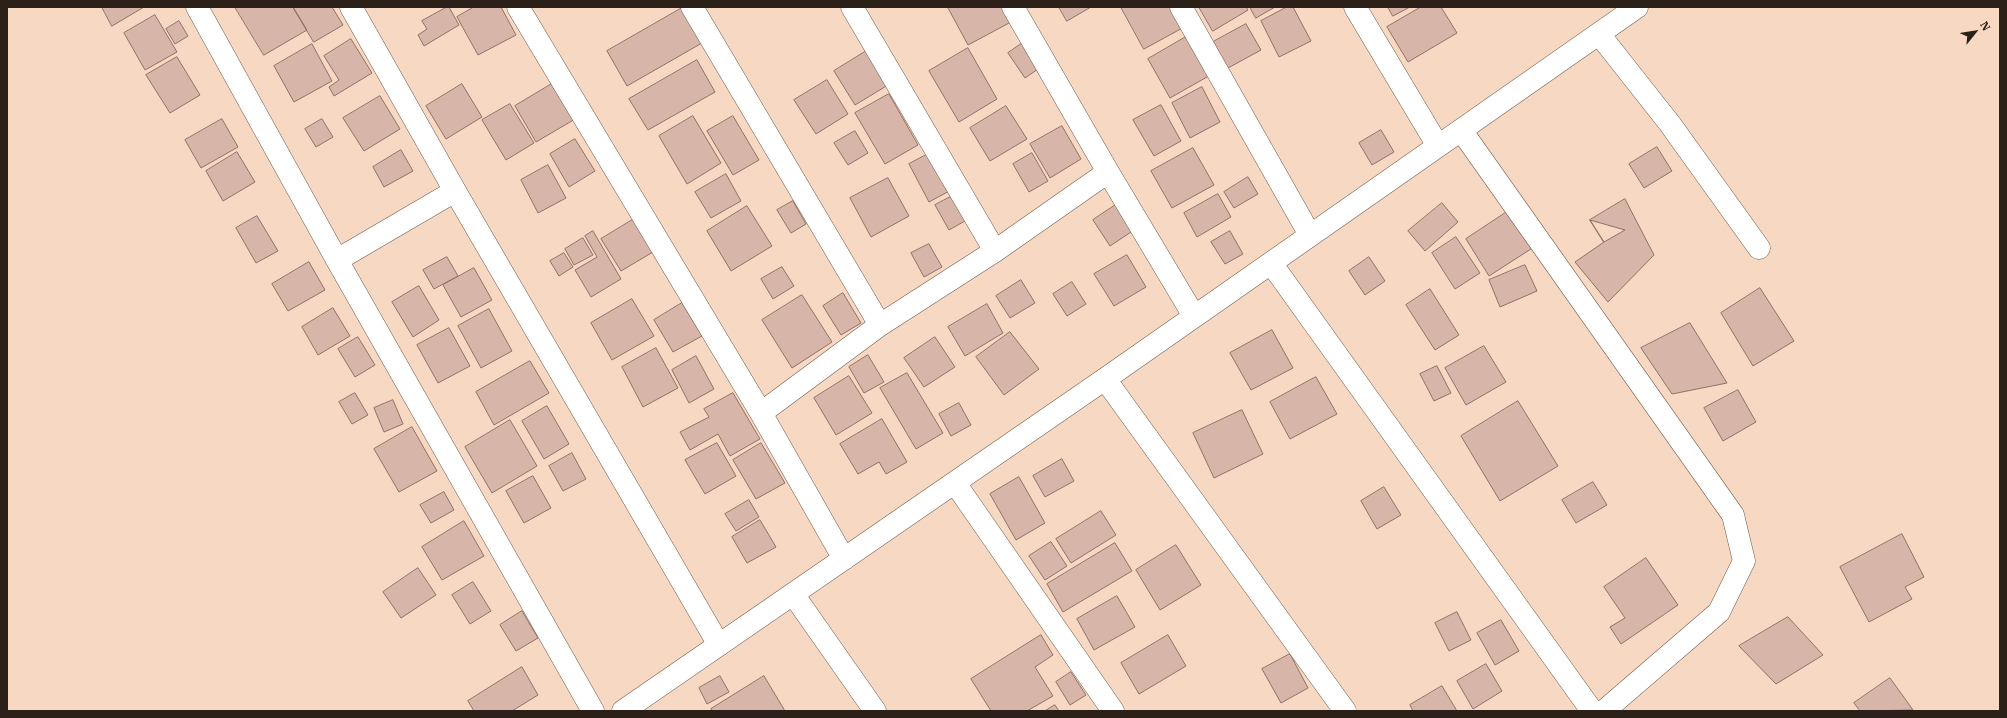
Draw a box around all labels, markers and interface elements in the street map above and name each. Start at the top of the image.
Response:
north arrow [1955,12,1995,52]
text: N [1977,19,1994,33]

